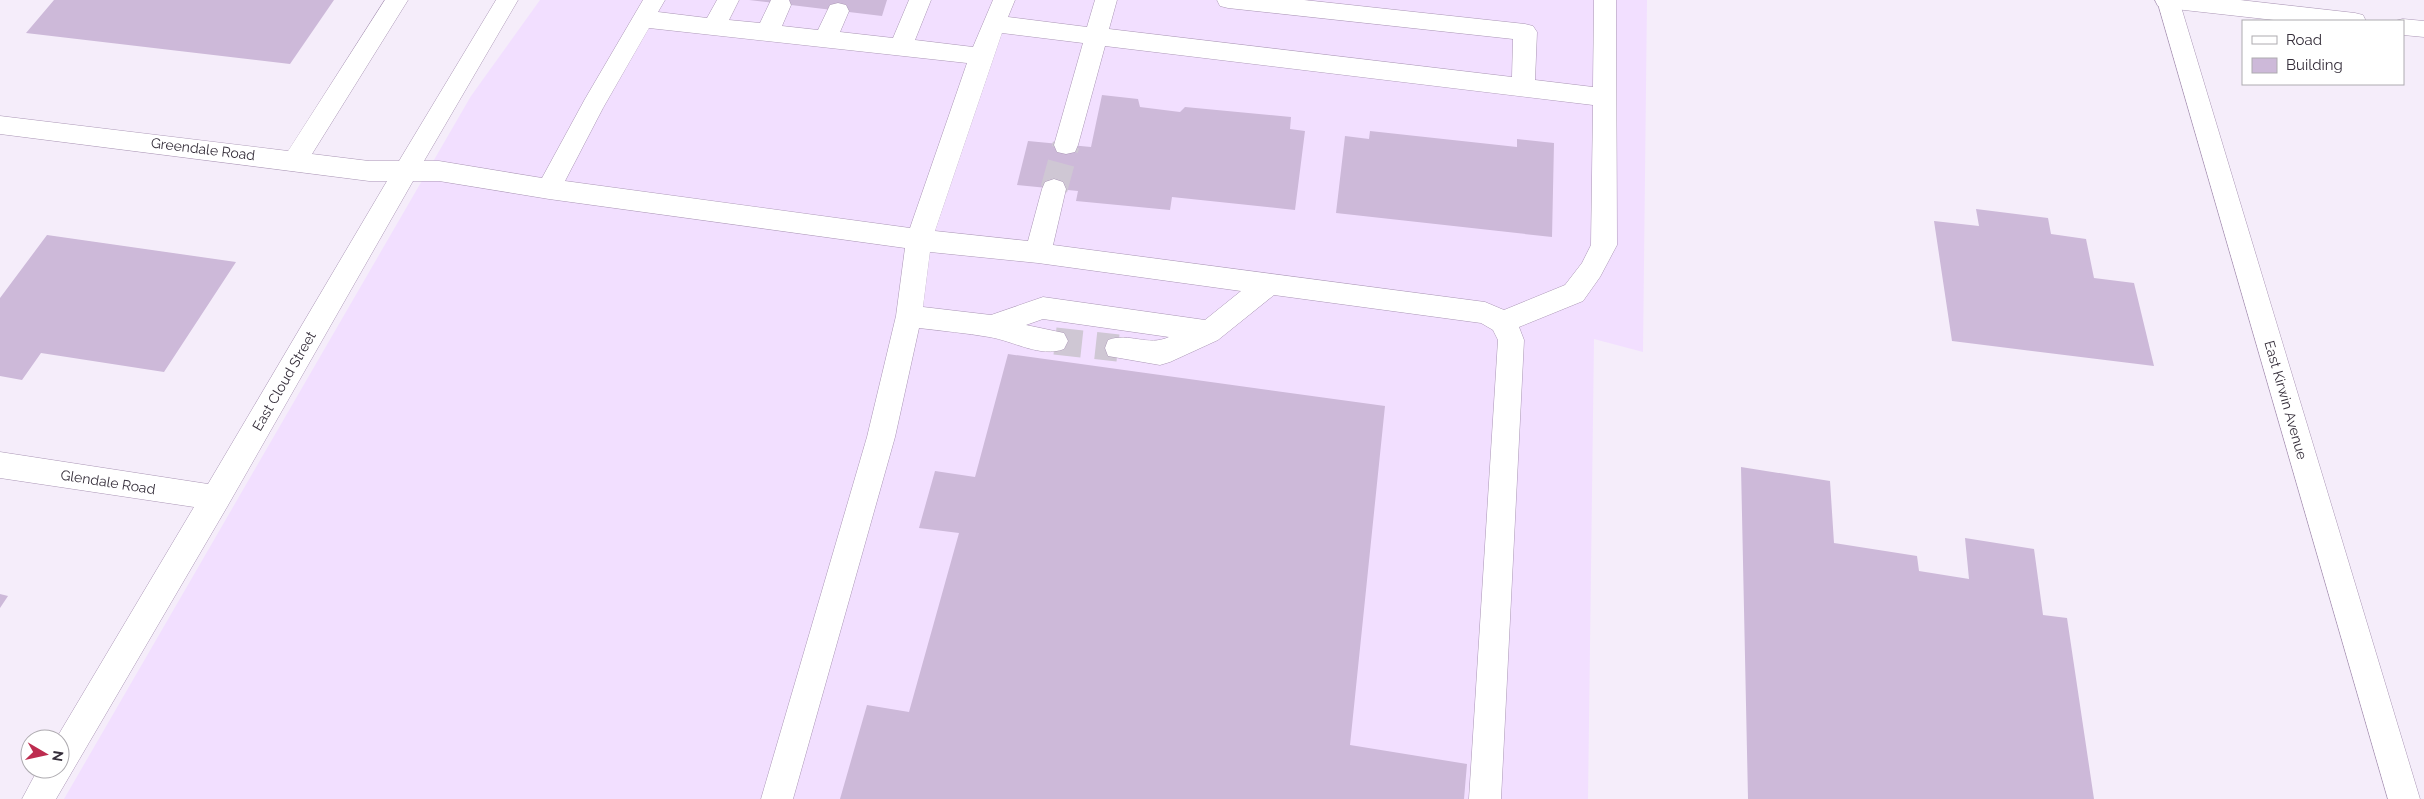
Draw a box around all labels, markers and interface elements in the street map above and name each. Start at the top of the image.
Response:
legend [2242,20,2404,85]
text: Road [2286,31,2322,49]
text: Building [2286,56,2343,74]
street label: Greendale Road [150,135,256,163]
street label: East Cloud Street [249,328,319,434]
street label: East Kirwin Avenue [2261,339,2311,461]
street label: Glendale Road [59,467,157,497]
north arrow [20,729,70,779]
text: N [49,750,67,763]

